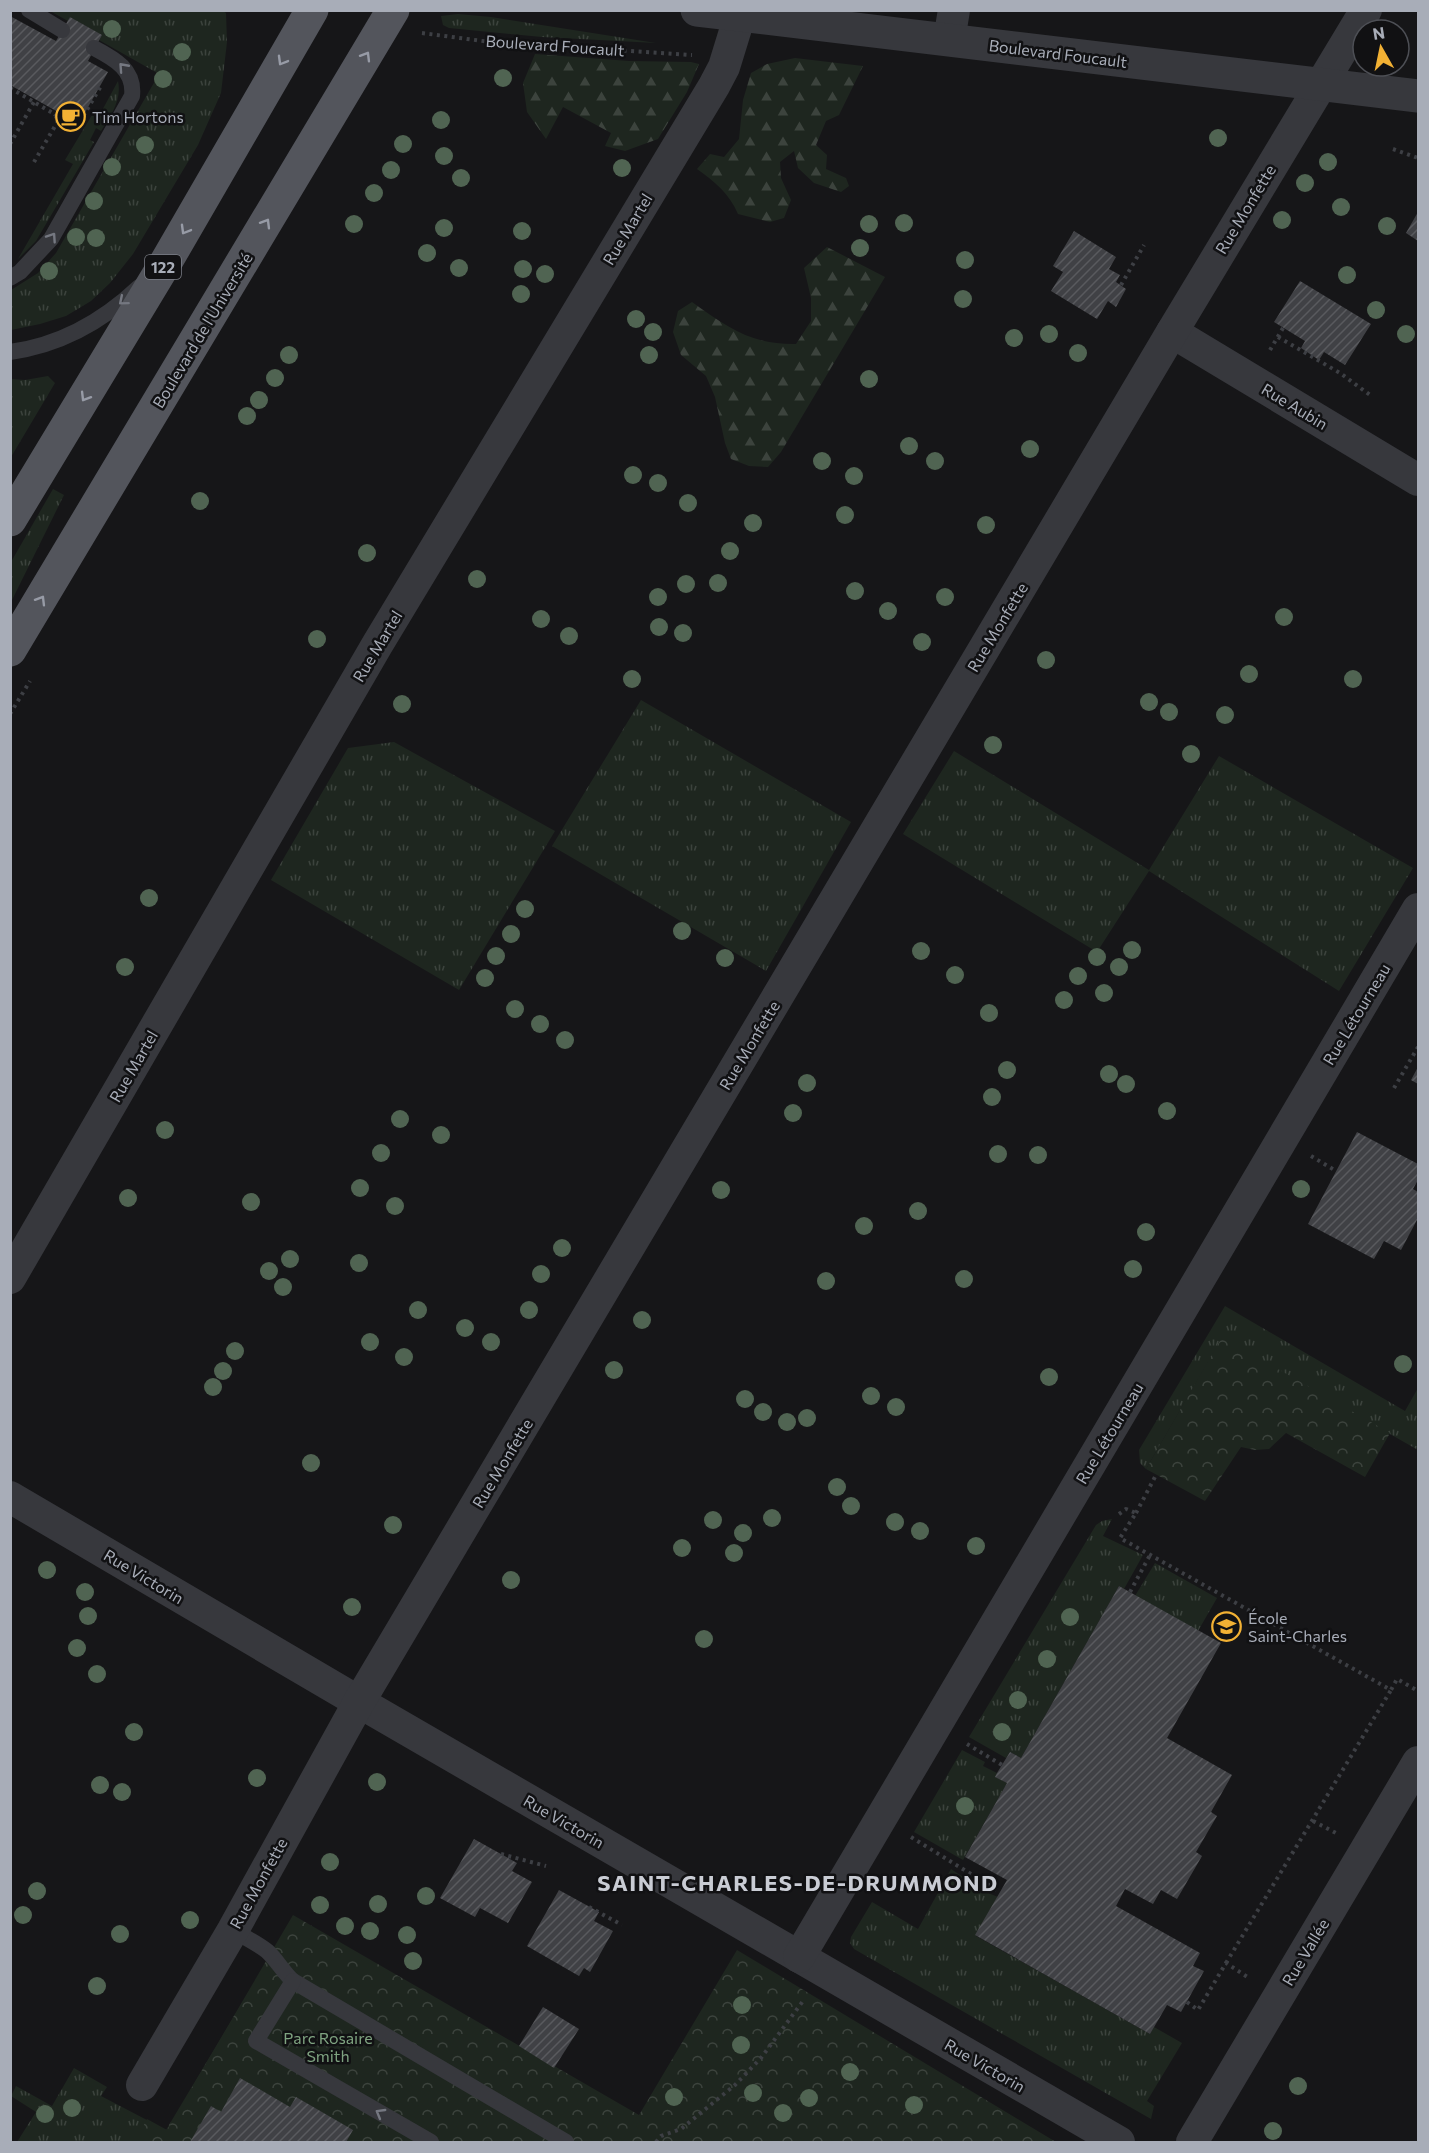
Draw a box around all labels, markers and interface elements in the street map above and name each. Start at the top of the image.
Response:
north arrow [1351,18,1411,78]
text: N [1371,22,1386,43]
street label: Boulevard Foucault [485,31,625,59]
street label: Boulevard Foucault [988,35,1129,71]
one-way arrow [359,51,371,62]
one-way arrow [278,55,290,65]
one-way arrow [119,64,130,74]
cafe icon: Tim Hortons [55,100,87,132]
place label: Tim Hortons [92,107,184,126]
street label: Rue Monfette [1211,161,1279,257]
street label: Rue Martel [598,190,656,268]
one-way arrow [259,219,271,229]
one-way arrow [181,224,192,234]
one-way arrow [44,233,55,244]
street label: Boulevard de l'Université [148,249,256,411]
road number: 122 [145,255,181,279]
one-way arrow [119,294,130,305]
street label: Rue Aubin [1259,379,1331,433]
one-way arrow [80,391,92,401]
street label: Rue Monfette [963,579,1031,675]
one-way arrow [33,596,45,606]
street label: Rue Martel [348,607,406,685]
street label: Rue Létourneau [1318,960,1394,1068]
street label: Rue Monfette [715,997,783,1093]
street label: Rue Martel [105,1027,161,1105]
street label: Rue Létourneau [1071,1379,1147,1487]
street label: Rue Monfette [468,1415,536,1511]
street label: Rue Victorin [101,1545,187,1607]
place label: École Saint-Charles [1248,1608,1347,1645]
school or university icon: École Saint-Charles [1211,1610,1243,1642]
street label: Rue Victorin [520,1790,608,1852]
street label: Rue Monfette [225,1834,291,1932]
district label: SAINT-CHARLES-DE-DRUMMOND [597,1869,999,1896]
street label: Rue Vallée [1278,1915,1332,1989]
park label: Parc Rosaire Smith [283,2028,373,2065]
street label: Rue Victorin [941,2034,1029,2096]
one-way arrow [376,2109,386,2121]

